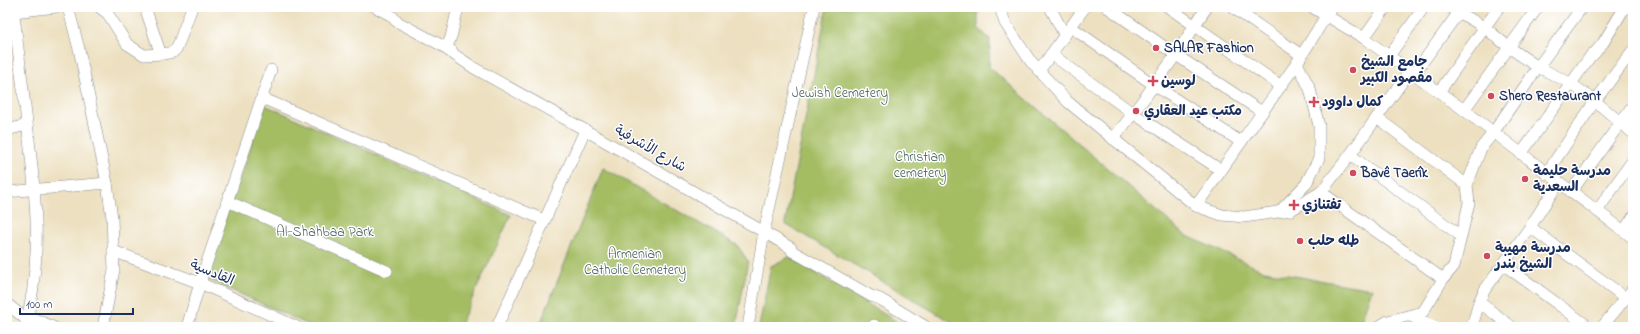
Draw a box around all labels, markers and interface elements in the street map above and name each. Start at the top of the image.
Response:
place label: SALAR Fashion [1164,38,1254,59]
marker: SALAR Fashion [1151,43,1161,53]
place label: جامع الشيخ مقصود الكبير [1359,52,1432,89]
marker: جامع الشيخ مقصود الكبير [1348,65,1358,75]
place label: لوسين [1161,71,1196,92]
marker: لوسين [1148,76,1158,86]
park label: Jewish Cemetery [792,83,888,105]
place label: Shero Restaurant [1499,86,1601,107]
marker: Shero Restaurant [1486,91,1496,101]
place label: كمال داوود [1322,92,1384,113]
marker: كمال داوود [1309,97,1319,107]
place label: مكتب عيد العقاري [1144,101,1242,122]
marker: مكتب عيد العقاري [1131,106,1141,116]
street label: شارع الأشرفية [610,120,690,178]
park label: Christian cemetery [894,147,947,185]
place label: مدرسة حليمة السعدية [1533,161,1611,198]
place label: Bavê Taerîk [1360,163,1429,184]
marker: Bavê Taerîk [1348,168,1358,178]
marker: مدرسة حليمة السعدية [1520,174,1530,184]
place label: تفتنازي [1302,195,1342,216]
marker: تفتنازي [1289,200,1299,210]
park label: Al-Shahbaa Park [276,222,375,243]
place label: طله حلب [1308,231,1359,252]
marker: طله حلب [1295,236,1305,246]
place label: مدرسة مهيبة الشيخ بندر [1493,238,1571,275]
park label: Armenian Catholic Cemetery [584,244,686,282]
marker: مدرسة مهيبة الشيخ بندر [1482,251,1492,261]
street label: القادسية [186,254,238,292]
scale bar [20,290,133,316]
text: 100 m [26,296,53,314]

